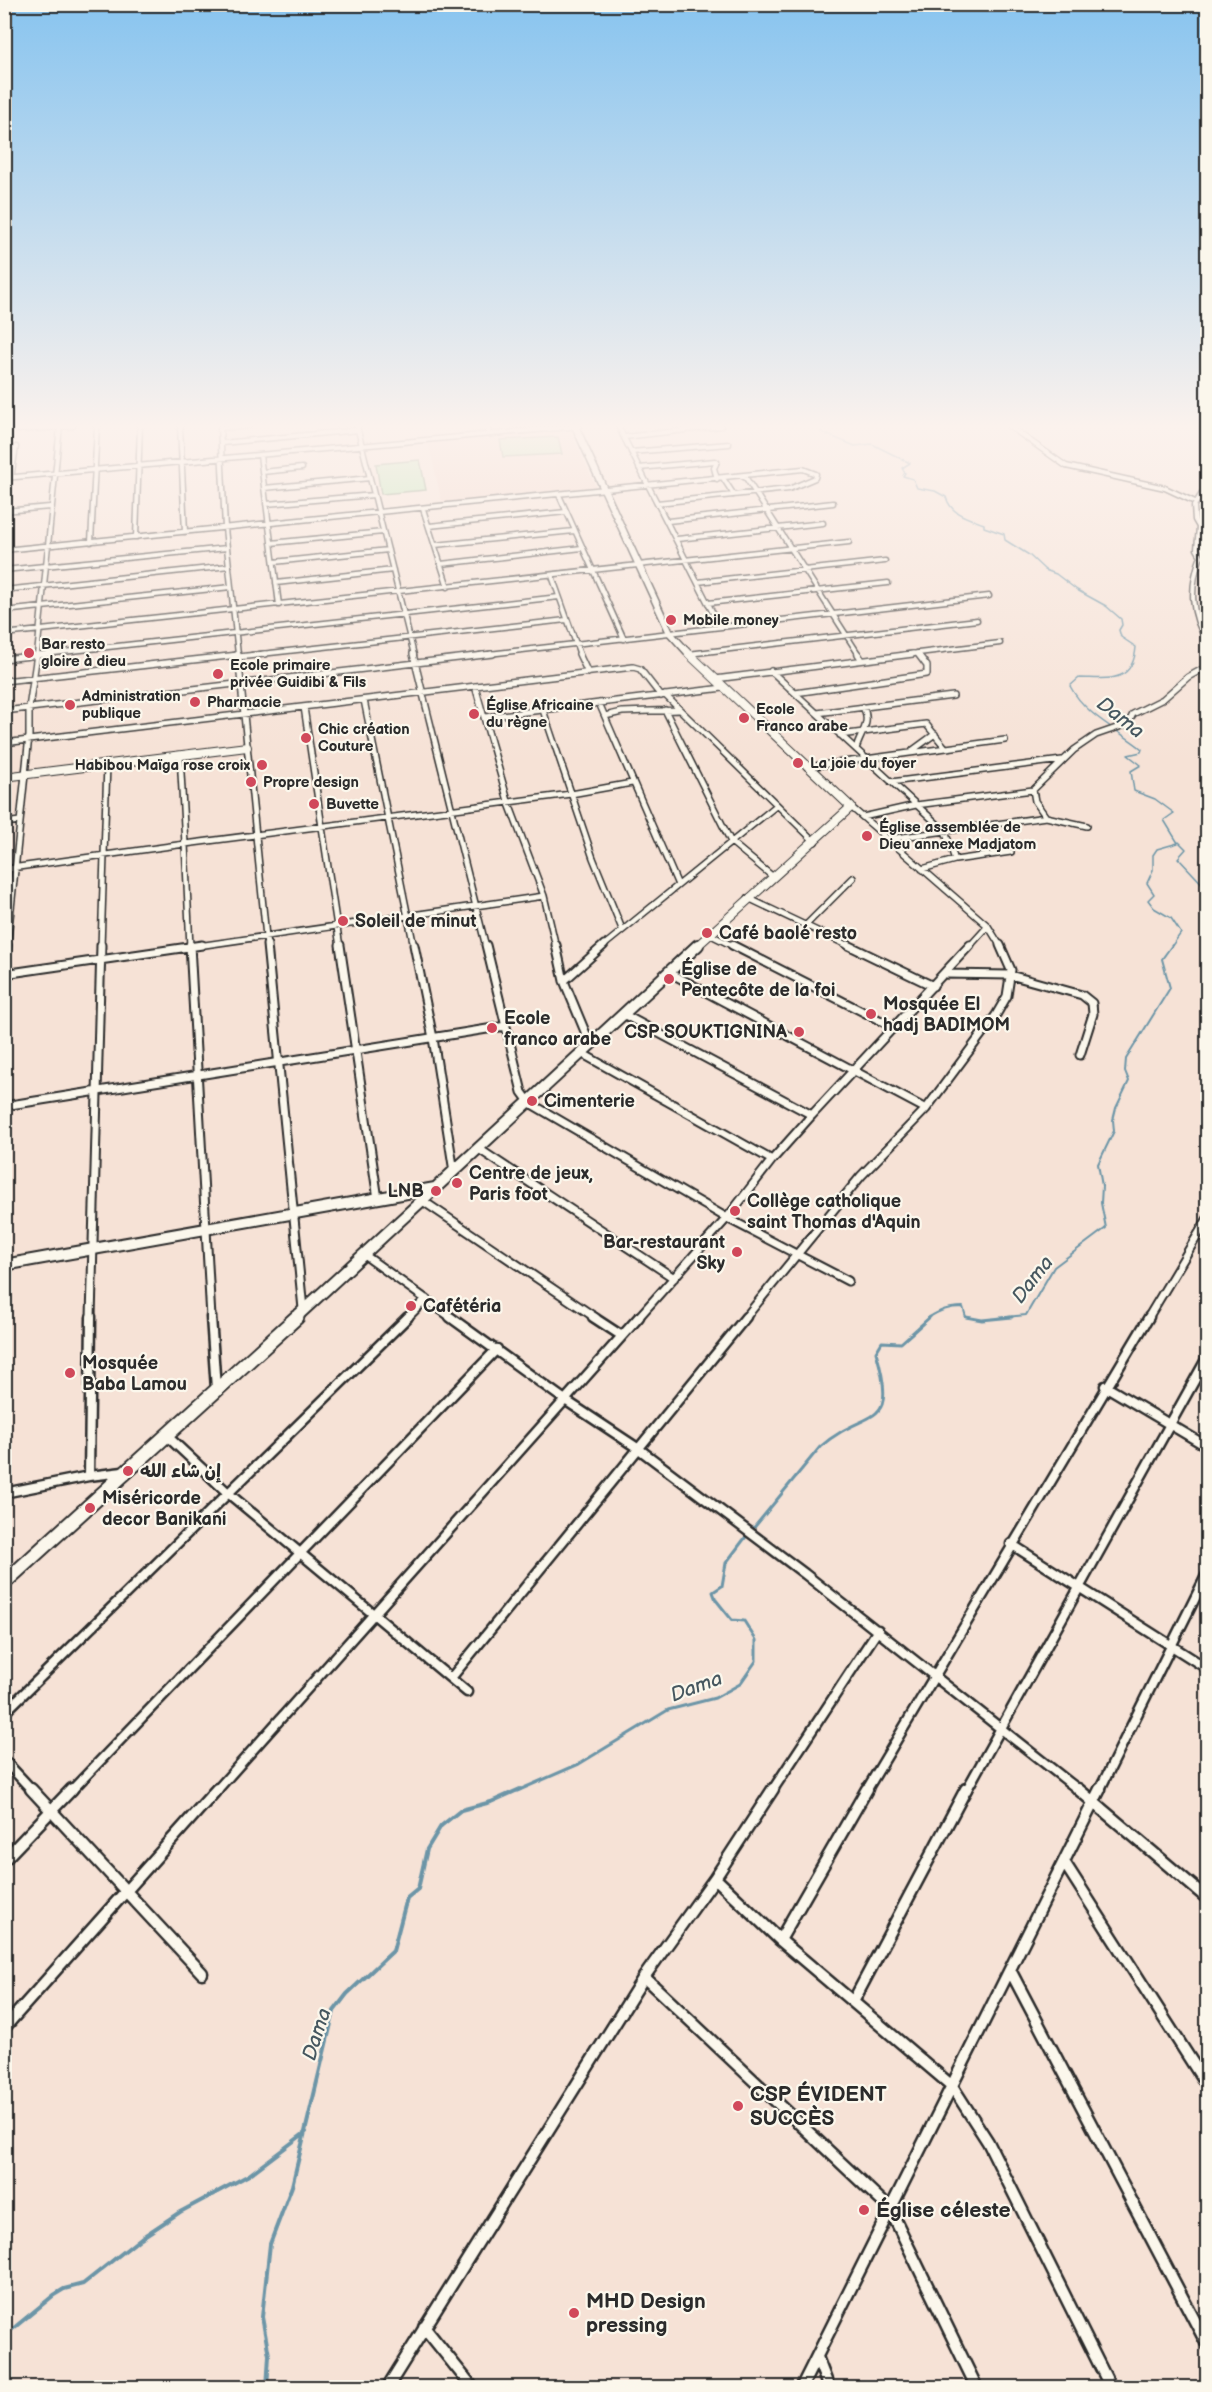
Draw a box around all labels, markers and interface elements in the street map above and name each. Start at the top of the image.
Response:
place label: Mobile money [683,611,779,630]
marker: Mobile money [664,613,678,627]
place label: Bar resto gloire à dieu [41,635,126,671]
marker: Bar resto gloire à dieu [22,646,36,660]
place label: Ecole primaire privée Guidibi & Fils [230,656,366,692]
marker: Ecole primaire privée Guidibi & Fils [211,667,225,681]
place label: Administration publique [81,687,181,723]
water label: Dama [1092,692,1149,744]
place label: Pharmacie [207,693,281,712]
marker: Pharmacie [188,695,202,709]
place label: Église Africaine du règne [486,695,594,732]
marker: Administration publique [63,698,77,712]
place label: Ecole Franco arabe [756,700,848,736]
marker: Église Africaine du règne [467,707,481,721]
marker: Ecole Franco arabe [737,711,751,725]
place label: Chic création Couture [318,720,410,756]
marker: Chic création Couture [299,731,313,745]
place label: La joie du foyer [810,754,917,773]
place label: Habibou Maïga rose croix [75,756,250,775]
marker: La joie du foyer [791,756,805,770]
marker: Habibou Maïga rose croix [255,758,269,772]
place label: Propre design [263,773,359,792]
marker: Propre design [244,775,258,789]
place label: Buvette [326,795,379,814]
marker: Buvette [307,797,321,811]
place label: Église assemblée de Dieu annexe Madjatom [879,817,1036,854]
marker: Église assemblée de Dieu annexe Madjatom [860,829,874,843]
place label: Soleil de minut [355,911,476,932]
marker: Soleil de minut [336,914,350,928]
place label: Café baolé resto [719,923,857,944]
marker: Café baolé resto [700,926,714,940]
place label: Église de Pentecôte de la foi [681,957,835,1001]
marker: Église de Pentecôte de la foi [662,972,676,986]
place label: Mosquée El hadj BADIMOM [883,994,1010,1036]
marker: Mosquée El hadj BADIMOM [864,1007,878,1021]
place label: Ecole franco arabe [504,1008,611,1050]
marker: Ecole franco arabe [485,1021,499,1035]
place label: CSP SOUKTIGNINA [624,1022,788,1043]
marker: CSP SOUKTIGNINA [792,1025,806,1039]
place label: Cimenterie [544,1091,635,1112]
marker: Cimenterie [525,1094,539,1108]
place label: Centre de jeux, Paris foot [469,1163,593,1205]
marker: Centre de jeux, Paris foot [450,1176,464,1190]
place label: LNB [387,1181,424,1202]
marker: LNB [429,1184,443,1198]
place label: Collège catholique saint Thomas d'Aquin [747,1191,921,1233]
marker: Collège catholique saint Thomas d'Aquin [728,1204,742,1218]
place label: Bar-restaurant Sky [603,1232,726,1274]
marker: Bar-restaurant Sky [730,1245,744,1259]
water label: Dama [1007,1251,1059,1308]
place label: Cafétéria [423,1296,501,1317]
marker: Cafétéria [404,1299,418,1313]
place label: Mosquée Baba Lamou [82,1353,187,1395]
marker: Mosquée Baba Lamou [63,1366,77,1380]
place label: إن شاء الله [140,1461,221,1483]
marker: إن شاء الله [121,1464,135,1478]
place label: Miséricorde decor Banikani [102,1488,226,1530]
marker: Miséricorde decor Banikani [83,1501,97,1515]
water label: Dama [667,1667,726,1707]
water label: Dama [297,2005,337,2063]
place label: CSP ÉVIDENT SUCCÈS [750,2081,887,2131]
marker: CSP ÉVIDENT SUCCÈS [731,2099,745,2113]
place label: Église céleste [876,2197,1011,2223]
marker: Église céleste [857,2203,871,2217]
place label: MHD Design pressing [586,2289,706,2338]
marker: MHD Design pressing [567,2306,581,2320]

